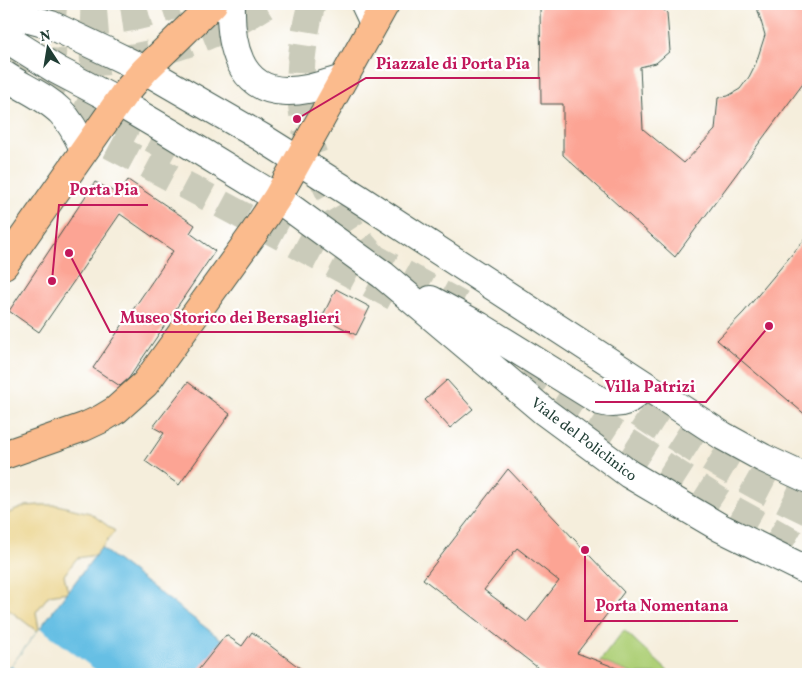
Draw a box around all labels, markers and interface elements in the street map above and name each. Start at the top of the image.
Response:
north arrow [22,22,72,72]
text: N [39,26,53,47]
callout: Piazzale di Porta Pia [366,47,540,78]
text: Piazzale di Porta Pia [376,54,530,76]
callout: Porta Pia [59,174,148,205]
text: Porta Pia [69,180,139,202]
callout: Museo Storico dei Bersaglieri [110,301,350,332]
text: Museo Storico dei Bersaglieri [120,308,340,330]
callout: Villa Patrizi [595,371,706,402]
text: Villa Patrizi [605,377,696,399]
street label: Viale del Policlinico [526,393,641,487]
callout: Porta Nomentana [585,590,738,621]
text: Porta Nomentana [595,596,729,618]

